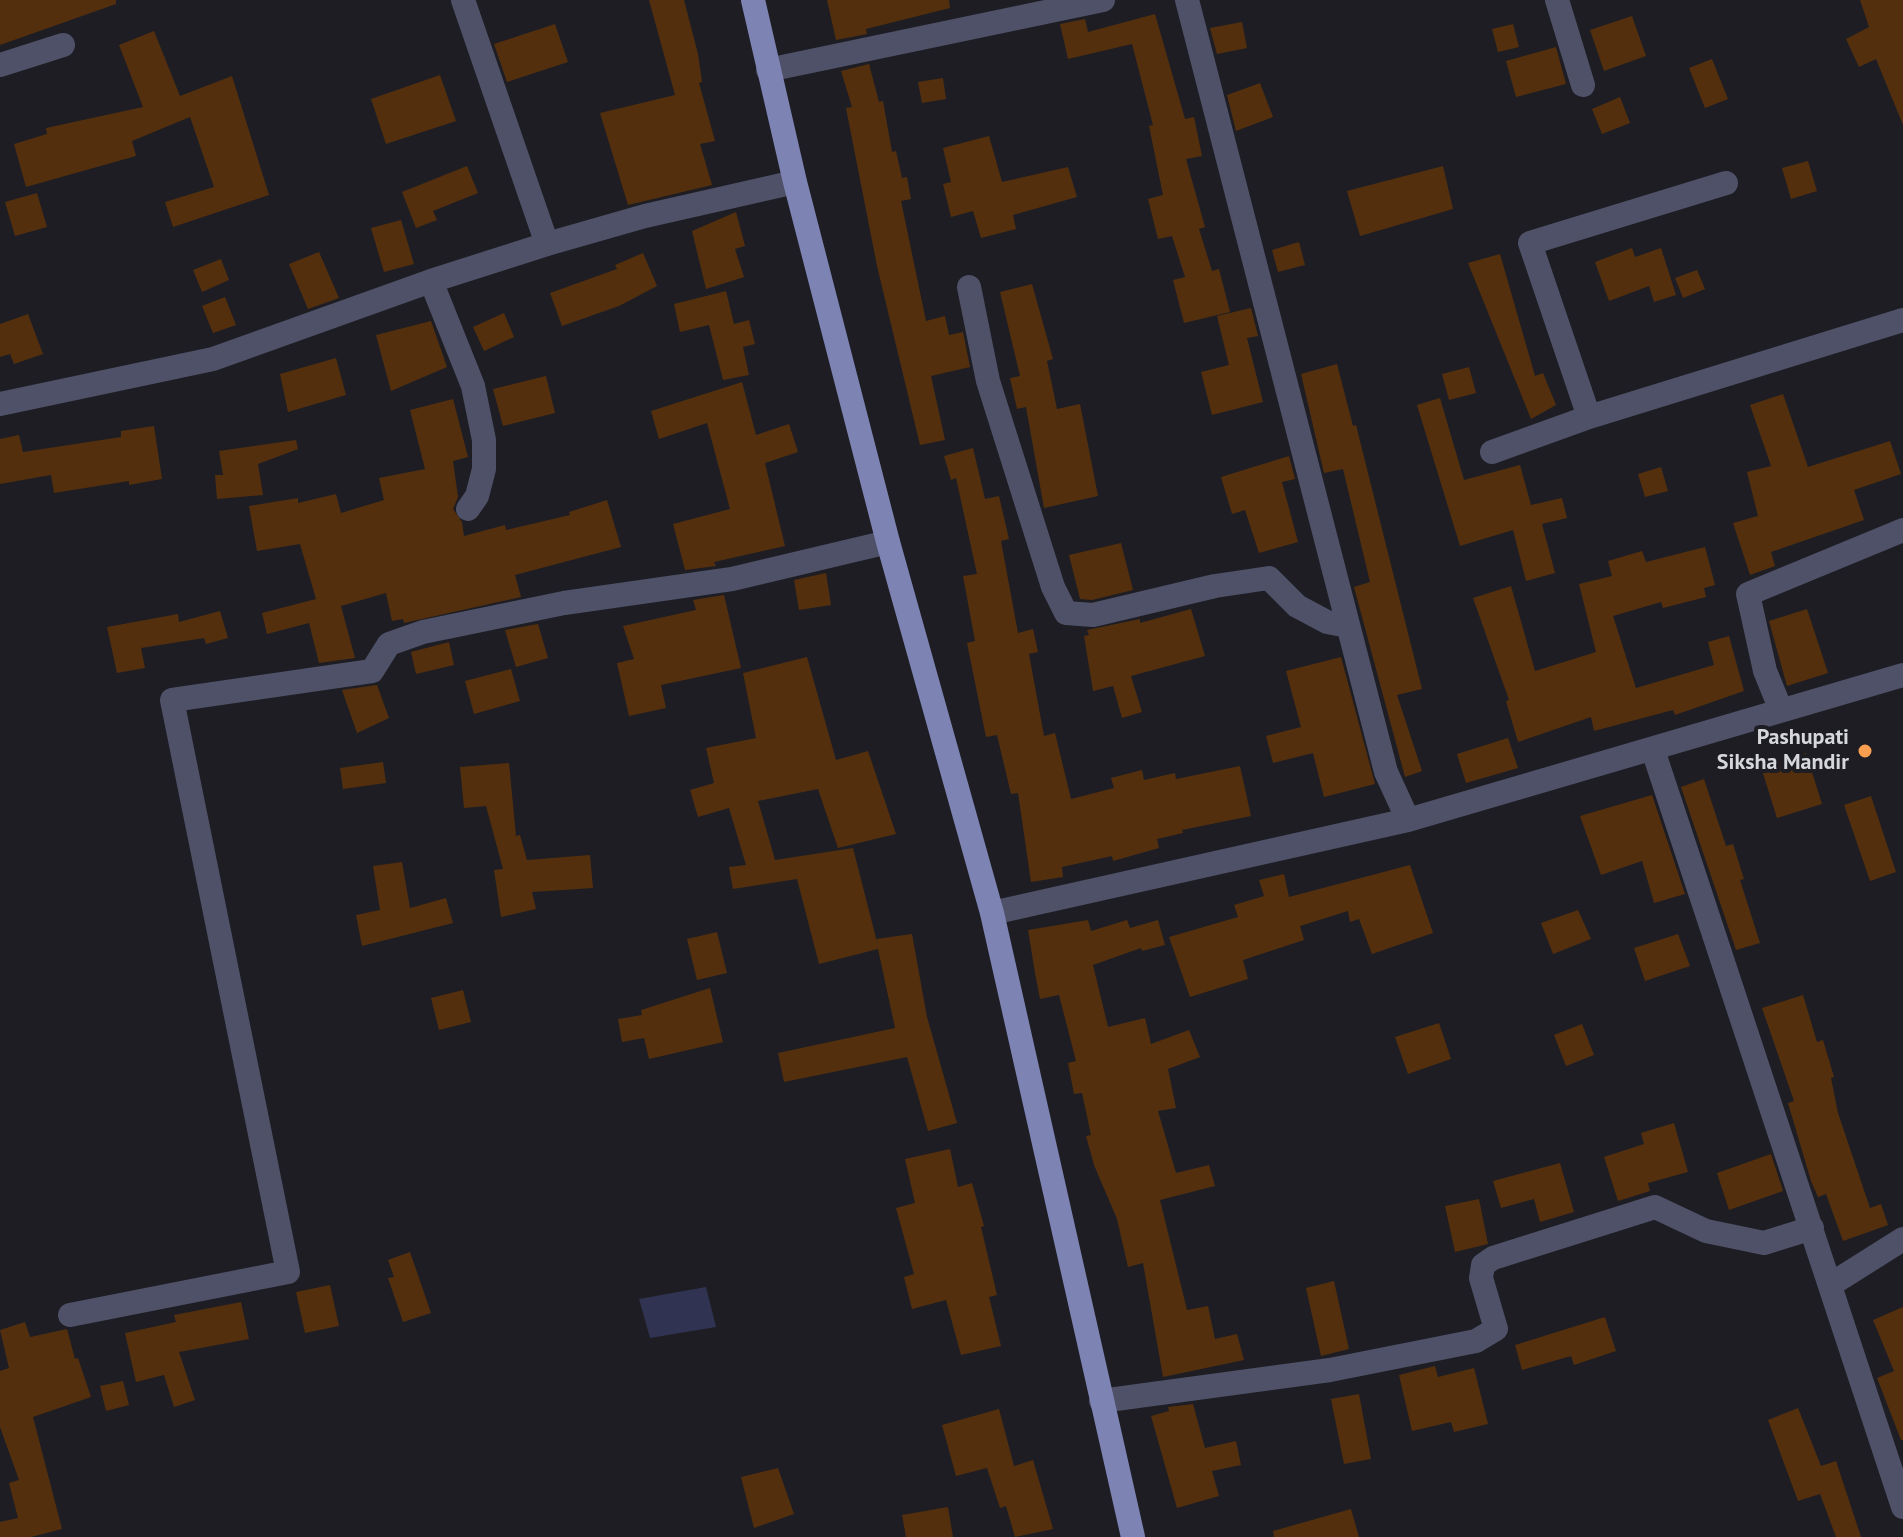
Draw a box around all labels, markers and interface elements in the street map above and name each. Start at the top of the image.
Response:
place label: Pashupati Siksha Mandir [1717,725,1849,776]
marker: Pashupati Siksha Mandir [1856,742,1874,760]

